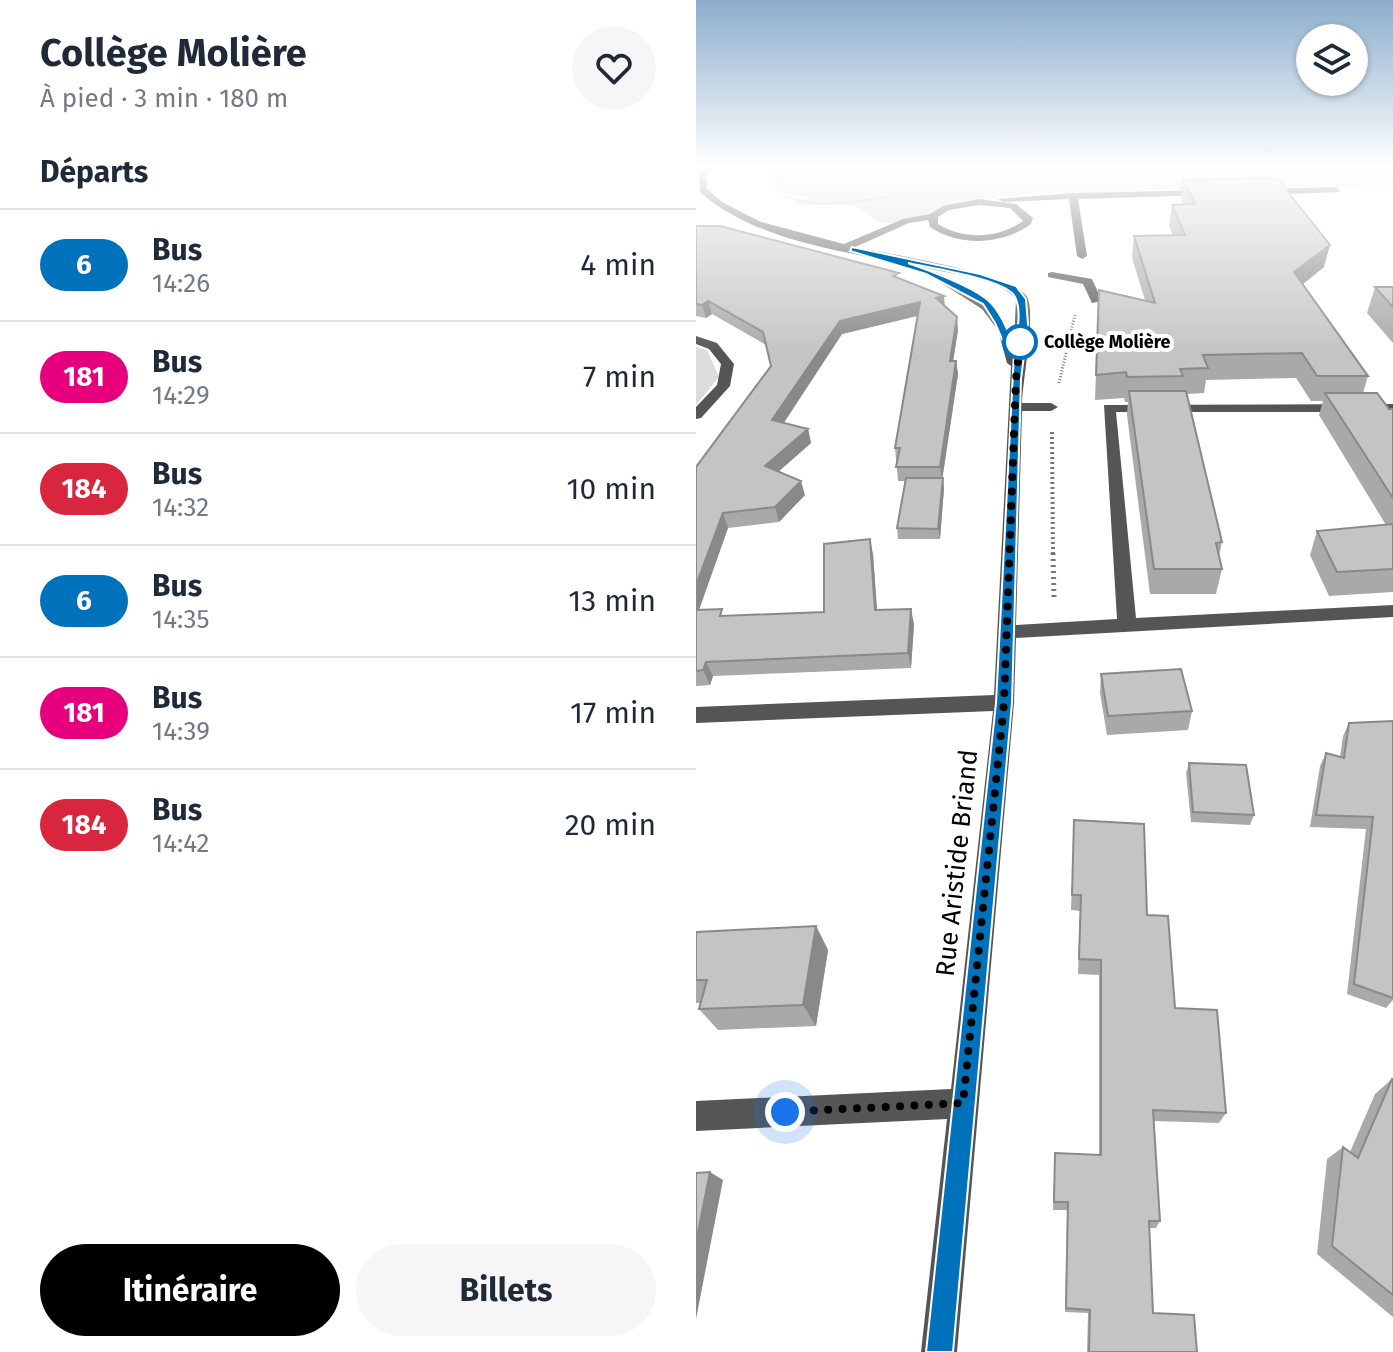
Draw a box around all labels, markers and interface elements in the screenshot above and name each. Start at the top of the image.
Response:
map controls [1296,24,1368,96]
button: layers [1296,24,1368,96]
button: heart [572,26,656,110]
text: Collège Molière [40,30,307,76]
text: À pied · 3 min · 180 m [40,83,288,114]
text: Départs [40,154,148,190]
text: Bus [152,232,202,268]
text: 4 min [580,247,656,283]
text: 6 [76,248,92,281]
text: 14:26 [152,268,210,299]
marker: Collège Molière [1003,325,1037,359]
place label: Collège Molière [1044,331,1170,353]
text: Bus [152,344,202,380]
text: 7 min [583,359,656,395]
text: 181 [63,360,105,393]
text: 14:29 [152,380,210,411]
text: Bus [152,456,202,492]
text: 10 min [567,471,656,507]
text: 184 [61,472,107,505]
text: 14:32 [152,492,209,523]
text: Bus [152,568,202,604]
text: 13 min [568,583,656,619]
text: 6 [76,584,92,617]
text: 14:35 [152,604,210,635]
text: Bus [152,680,202,716]
text: 17 min [570,695,656,731]
text: 181 [63,696,105,729]
text: 14:39 [152,716,210,747]
street label: Rue Aristide Briand [930,748,984,978]
text: Bus [152,792,202,828]
text: 20 min [565,807,656,843]
text: 184 [61,808,107,841]
text: 14:42 [152,828,209,859]
your location [765,1092,805,1132]
button: Itinéraire [40,1244,340,1336]
button: Billets [356,1244,656,1336]

